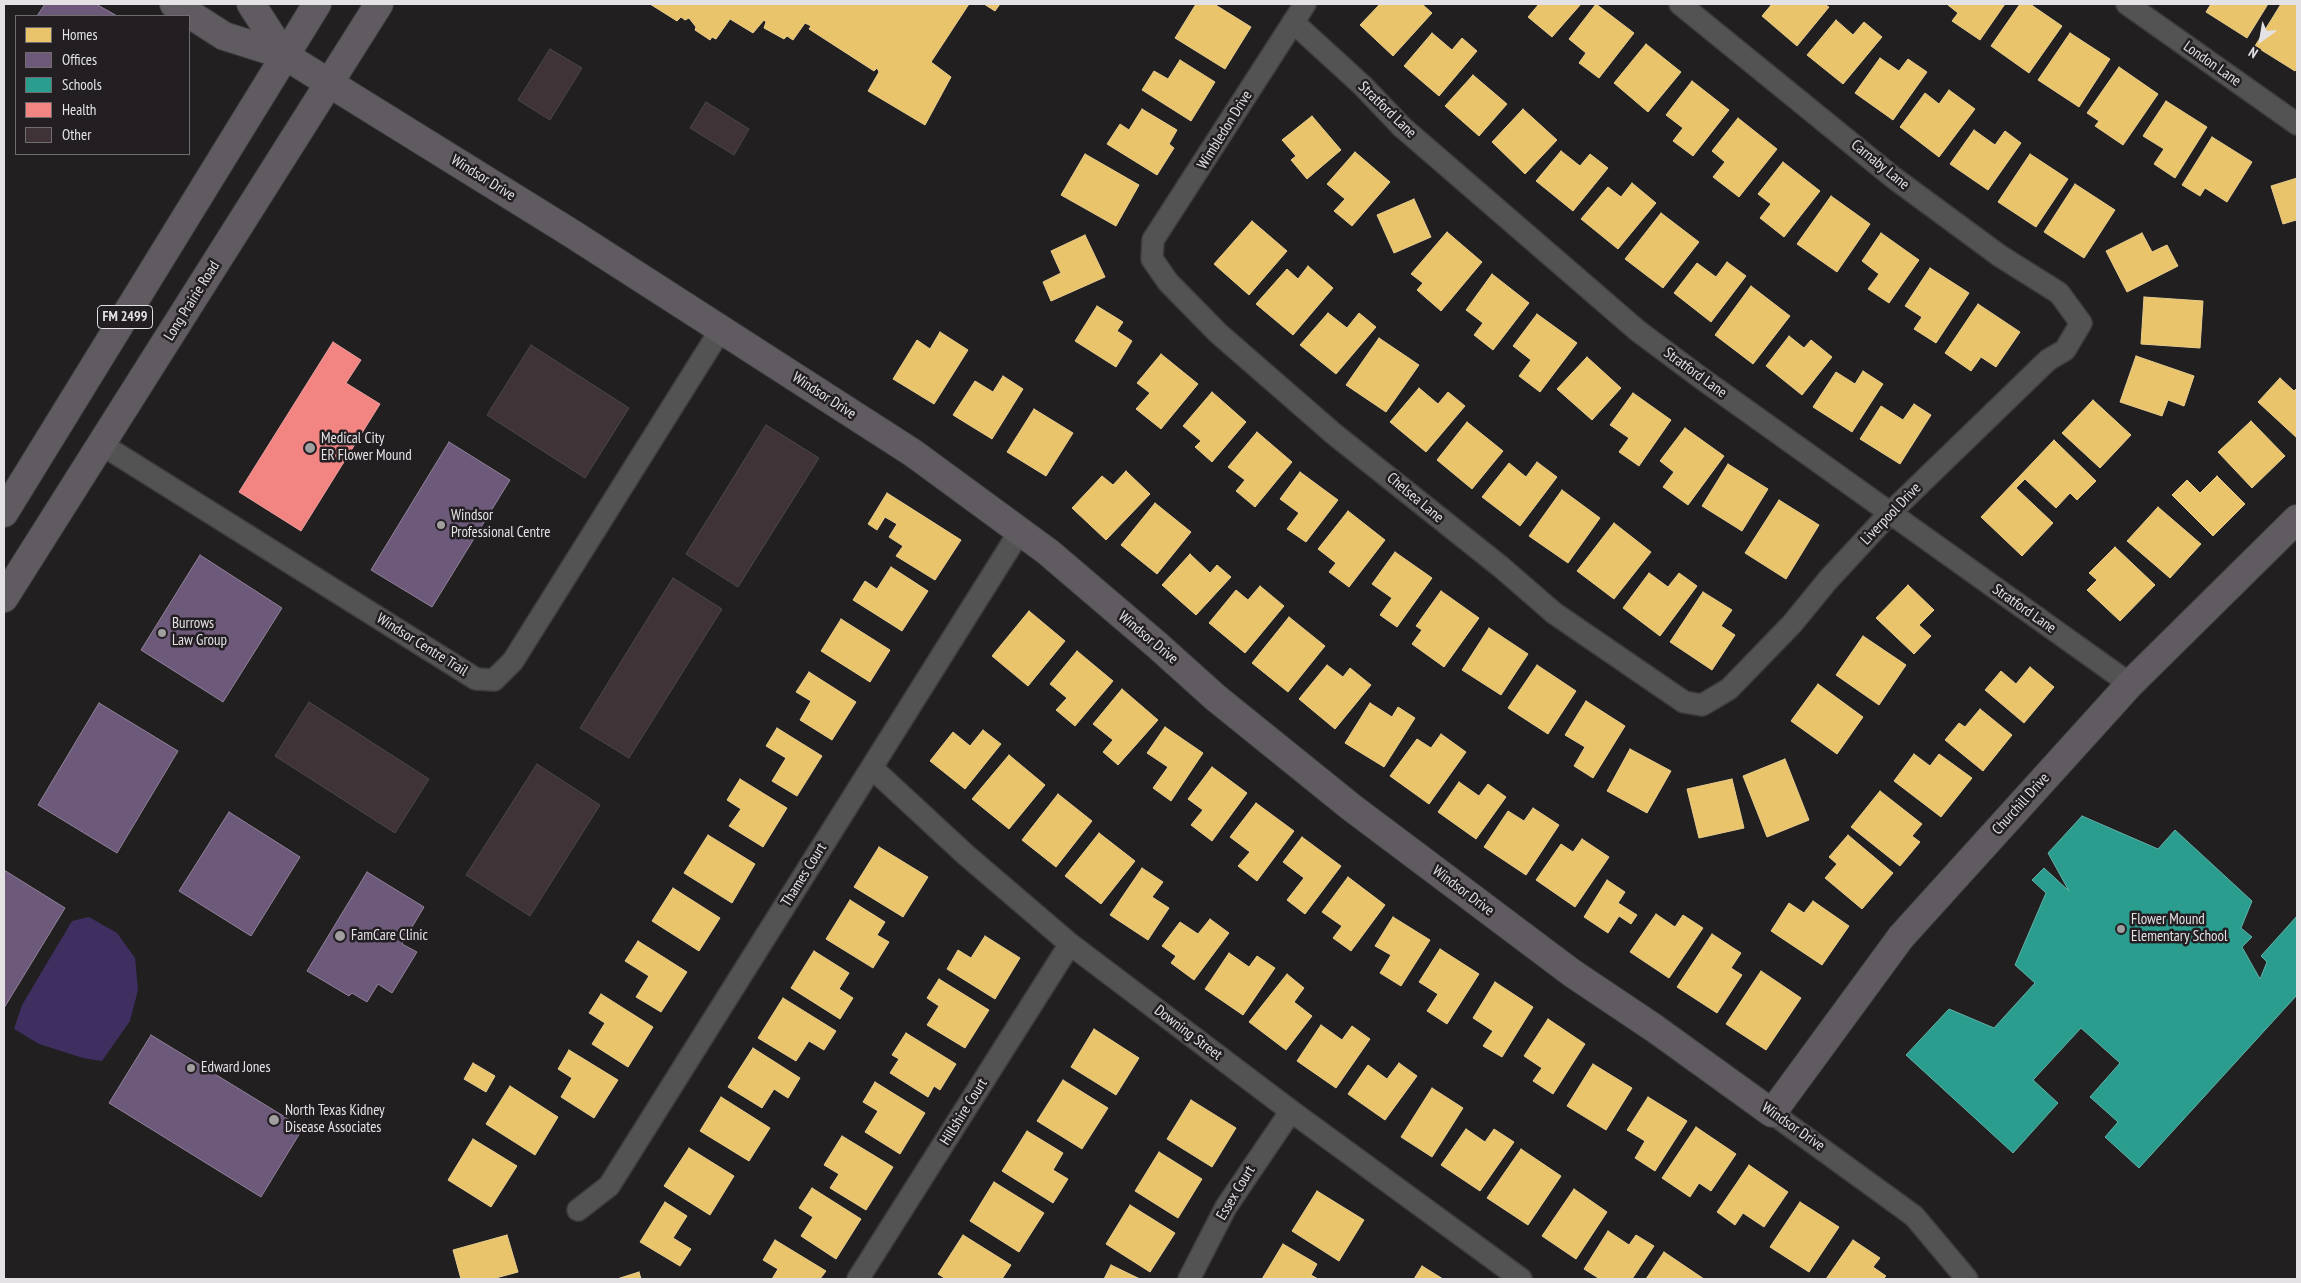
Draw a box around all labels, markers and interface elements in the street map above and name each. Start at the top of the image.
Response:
legend [15,15,190,155]
north arrow [2236,15,2286,65]
text: Homes [62,25,98,44]
street label: London Lane [2180,38,2244,90]
text: N [2245,43,2261,62]
text: Offices [62,50,97,69]
text: Schools [62,75,102,94]
street label: Stratford Lane [1354,78,1420,142]
street label: Wimbledon Drive [1194,87,1256,173]
text: Health [62,100,96,119]
text: Other [62,125,91,144]
street label: Carnaby Lane [1847,136,1913,194]
street label: Windsor Drive [447,151,519,205]
street label: Long Prairie Road [160,258,224,344]
road number: FM 2499 [98,306,152,328]
street label: Stratford Lane [1660,344,1730,402]
street label: Windsor Drive [789,369,859,423]
place label: Medical City ER Flower Mound [321,430,412,465]
marker: Medical City ER Flower Mound [303,441,317,455]
street label: Chelsea Lane [1383,469,1447,527]
street label: Liverpool Drive [1857,479,1925,549]
place label: Windsor Professional Centre [451,507,551,542]
marker: Windsor Professional Centre [435,519,447,531]
street label: Stratford Lane [1989,581,2059,637]
street label: Windsor Drive [1114,608,1182,668]
street label: Windsor Centre Trail [373,610,471,680]
place label: Burrows Law Group [172,615,227,650]
marker: Burrows Law Group [156,627,168,639]
street label: Churchill Drive [1989,769,2053,839]
street label: Thames Court [777,840,831,910]
street label: Windsor Drive [1429,862,1497,920]
place label: Flower Mound Elementary School [2131,911,2228,946]
marker: Flower Mound Elementary School [2115,923,2127,935]
place label: FamCare Clinic [351,927,428,945]
marker: FamCare Clinic [333,929,347,943]
street label: Downing Street [1151,1002,1225,1064]
place label: Edward Jones [201,1059,271,1077]
marker: Edward Jones [185,1062,197,1074]
street label: Hillshire Court [937,1076,991,1148]
street label: Windsor Drive [1758,1099,1828,1155]
place label: North Texas Kidney Disease Associates [285,1102,385,1137]
marker: North Texas Kidney Disease Associates [267,1113,281,1127]
street label: Essex Court [1213,1163,1259,1223]

